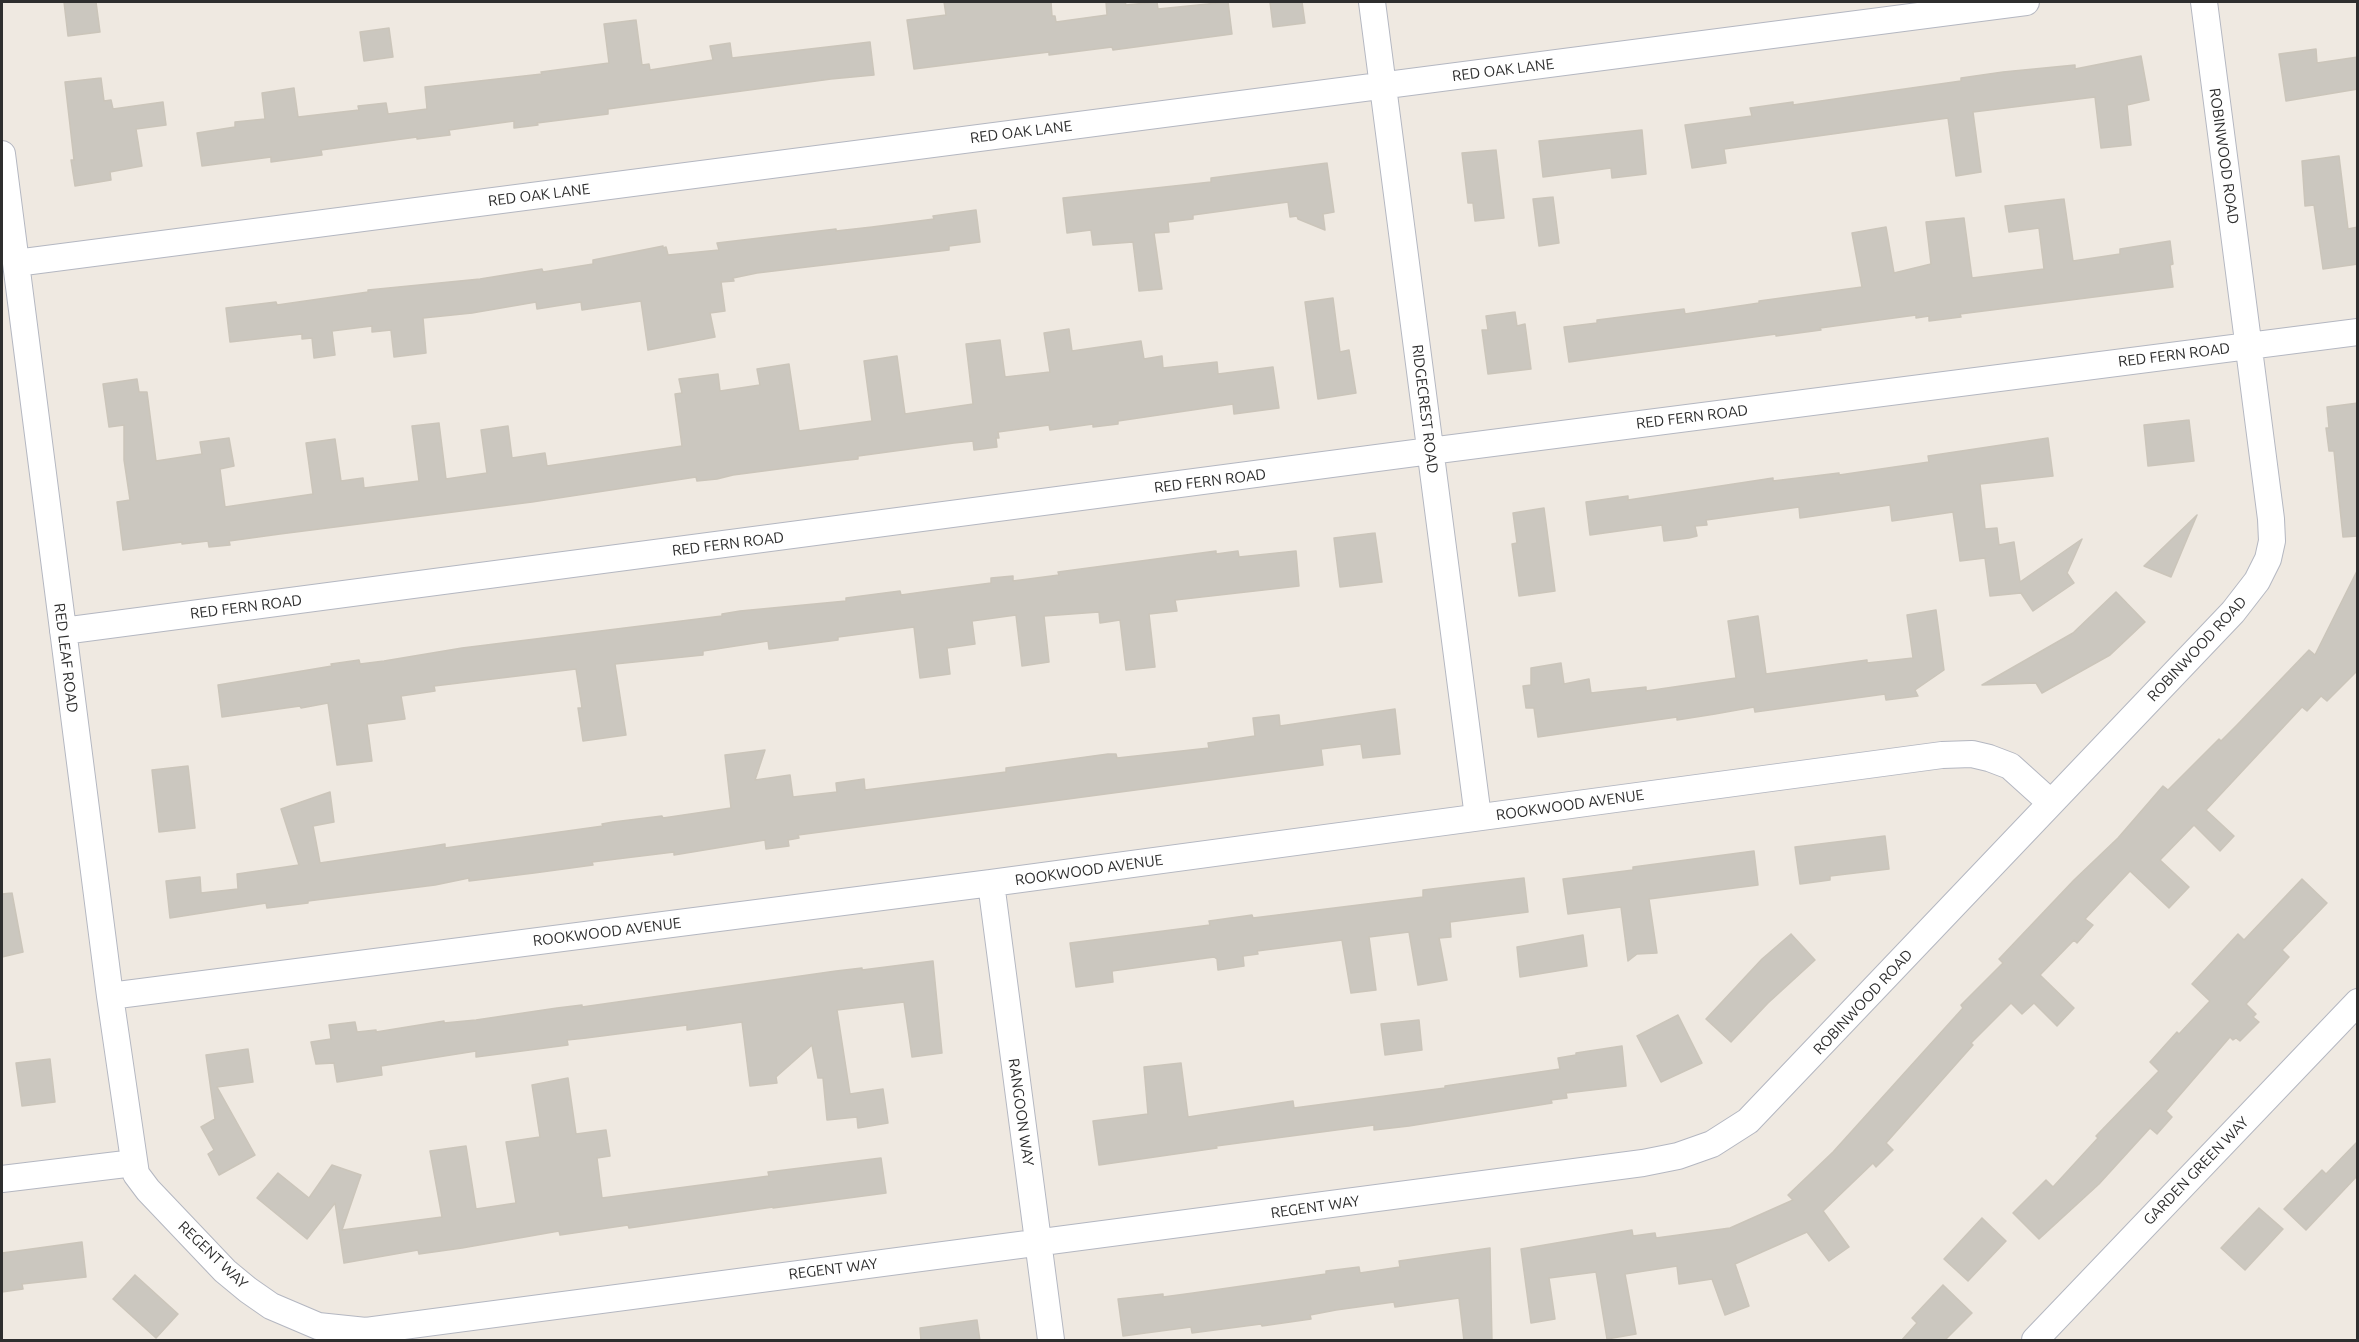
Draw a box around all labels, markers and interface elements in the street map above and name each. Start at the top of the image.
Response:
street label: RED OAK LANE [1451,55,1555,85]
street label: ROBINWOOD ROAD [2206,87,2242,225]
street label: RED OAK LANE [969,117,1073,147]
street label: RED OAK LANE [487,180,591,210]
street label: RED FERN ROAD [2117,339,2231,371]
street label: RIDGECREST ROAD [1408,344,1442,474]
street label: RED FERN ROAD [1635,401,1749,433]
street label: RED FERN ROAD [1153,465,1267,497]
street label: RED FERN ROAD [671,528,785,560]
street label: RED FERN ROAD [189,591,303,623]
street label: ROBINWOOD ROAD [2144,593,2250,705]
street label: RED LEAF ROAD [50,602,82,714]
street label: ROOKWOOD AVENUE [1495,786,1645,824]
street label: ROOKWOOD AVENUE [1014,851,1164,889]
street label: ROOKWOOD AVENUE [532,914,682,950]
street label: ROBINWOOD ROAD [1810,946,1916,1058]
street label: RANGOON WAY [1005,1057,1037,1167]
street label: GARDEN GREEN WAY [2140,1113,2252,1229]
street label: REGENT WAY [1269,1192,1361,1222]
street label: REGENT WAY [175,1217,251,1293]
street label: REGENT WAY [788,1255,878,1283]

